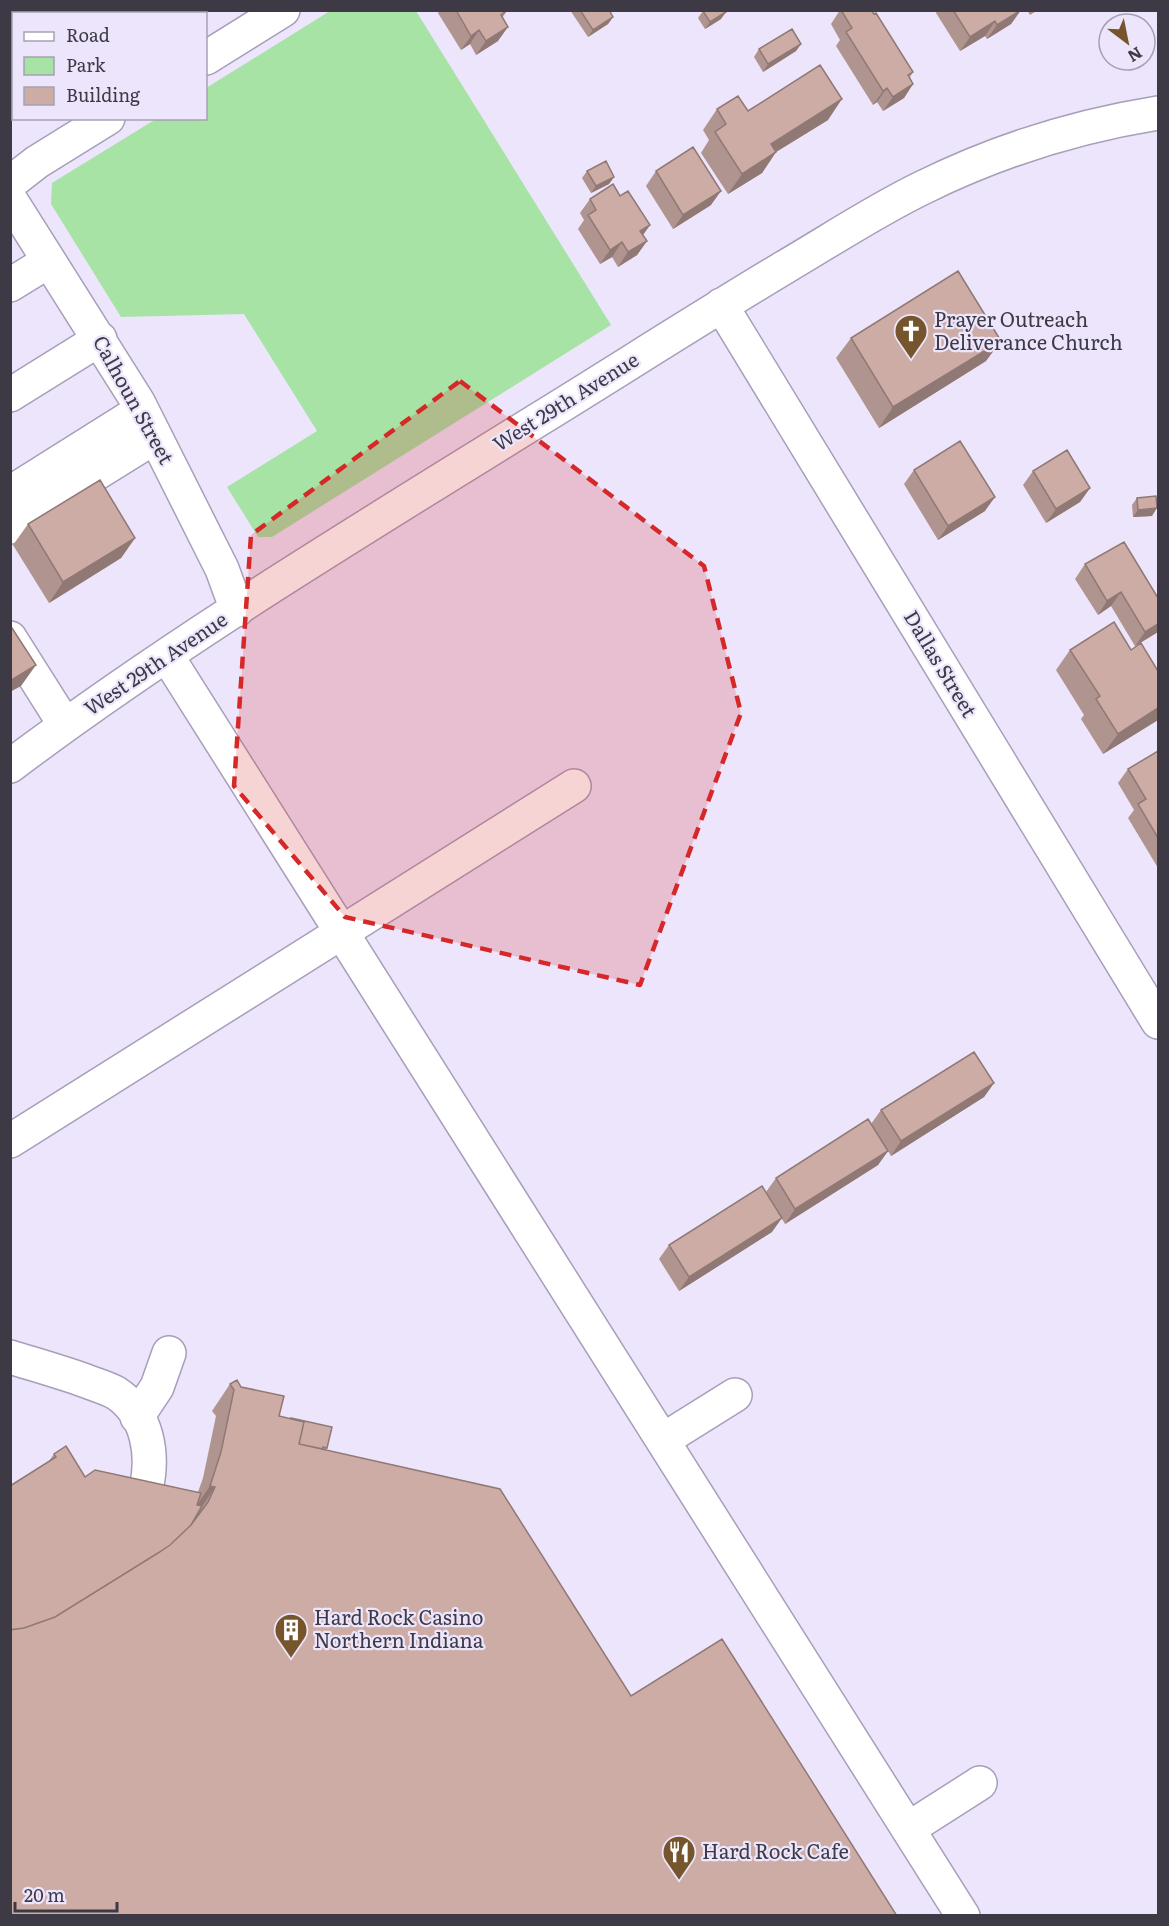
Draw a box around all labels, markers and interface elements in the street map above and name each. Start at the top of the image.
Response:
legend [12,12,207,120]
north arrow [1097,12,1157,72]
text: Road [66,21,110,48]
text: N [1123,42,1148,69]
text: Park [66,51,107,78]
text: Building [66,81,141,108]
place label: Prayer Outreach Deliverance Church [934,303,1123,356]
church icon: Prayer Outreach Deliverance Church [893,313,929,360]
street label: Calhoun Street [87,329,183,469]
street label: West 29th Avenue [486,343,644,457]
street label: West 29th Avenue [77,603,233,722]
street label: Dallas Street [898,604,986,722]
place label: Hard Rock Casino Northern Indiana [314,1601,484,1654]
building icon: Hard Rock Casino Northern Indiana [273,1612,309,1659]
restaurant icon: Hard Rock Cafe [661,1834,697,1881]
place label: Hard Rock Cafe [702,1835,849,1865]
scale bar [15,1875,117,1913]
text: 20 m [24,1881,65,1908]

